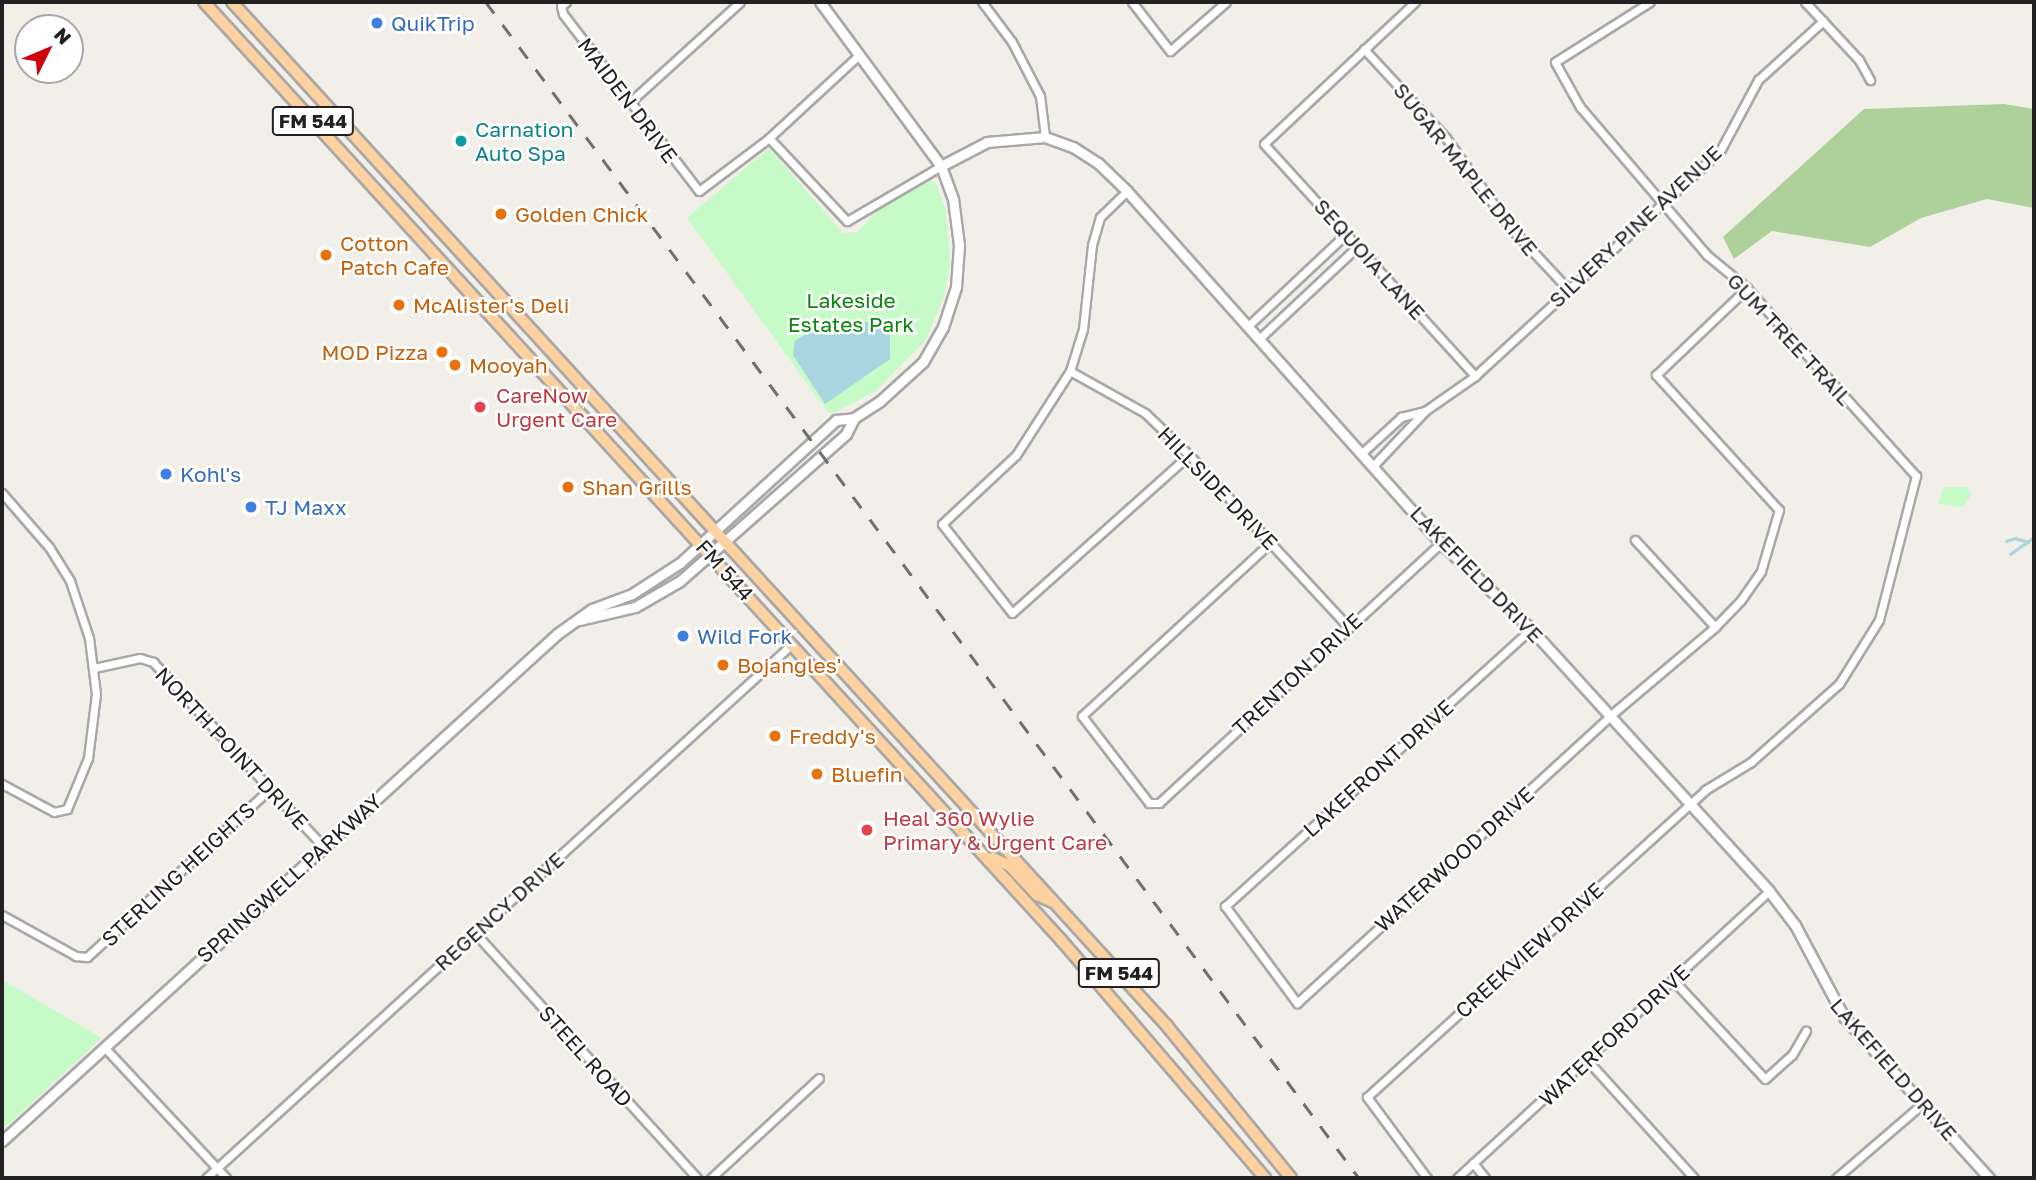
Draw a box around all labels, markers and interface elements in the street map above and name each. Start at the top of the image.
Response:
place label: QuikTrip [391,10,475,36]
north arrow [14,14,84,84]
marker: QuikTrip [369,15,385,31]
text: N [50,23,77,49]
street label: MAIDEN DRIVE [573,33,683,167]
street label: SUGAR MAPLE DRIVE [1389,77,1543,261]
road number: FM 544 [271,105,355,136]
place label: Carnation Auto Spa [475,116,573,166]
marker: Carnation Auto Spa [453,133,469,149]
street label: SILVERY PINE AVENUE [1544,139,1726,313]
street label: SEQUOIA LANE [1309,193,1431,325]
place label: Golden Chick [515,201,648,227]
marker: Golden Chick [493,206,509,222]
place label: Cotton Patch Cafe [340,230,449,280]
marker: Cotton Patch Cafe [318,247,334,263]
street label: GUM TREE TRAIL [1722,268,1858,410]
park label: Lakeside Estates Park [788,287,914,337]
place label: McAlister's Deli [413,292,569,318]
marker: McAlister's Deli [391,297,407,313]
place label: MOD Pizza [322,339,428,365]
marker: MOD Pizza [434,344,450,360]
place label: Mooyah [469,352,548,378]
marker: Mooyah [447,357,463,373]
place label: CareNow Urgent Care [496,382,617,432]
marker: CareNow Urgent Care [470,397,490,417]
street label: HILLSIDE DRIVE [1153,421,1283,555]
place label: Kohl's [180,461,241,487]
marker: Kohl's [158,466,174,482]
place label: Shan Grills [582,474,692,500]
marker: Shan Grills [560,479,576,495]
place label: TJ Maxx [265,494,346,520]
marker: TJ Maxx [243,499,259,515]
street label: LAKEFIELD DRIVE [1405,500,1549,648]
street label: FM 544 [691,534,759,606]
street label: TRENTON DRIVE [1227,608,1367,740]
place label: Wild Fork [697,623,792,649]
marker: Wild Fork [675,628,691,644]
place label: Bojangles' [737,652,841,678]
marker: Bojangles' [715,657,731,673]
street label: NORTH POINT DRIVE [150,662,314,834]
street label: LAKEFRONT DRIVE [1298,694,1458,842]
place label: Freddy's [789,723,876,749]
marker: Freddy's [767,728,783,744]
place label: Bluefin [831,761,903,787]
marker: Bluefin [809,766,825,782]
street label: WATERWOOD DRIVE [1369,781,1539,937]
street label: SPRINGWELL PARKWAY [191,788,387,968]
street label: STERLING HEIGHTS [96,796,260,952]
place label: Heal 360 Wylie Primary & Urgent Care [883,805,1107,855]
marker: Heal 360 Wylie Primary & Urgent Care [857,820,877,840]
street label: REGENCY DRIVE [429,846,569,976]
street label: CREEKVIEW DRIVE [1450,877,1608,1023]
road number: FM 544 [1077,958,1161,988]
street label: WATERFORD DRIVE [1534,959,1694,1111]
street label: LAKEFIELD DRIVE [1825,993,1963,1145]
street label: STEEL ROAD [534,1000,638,1112]

